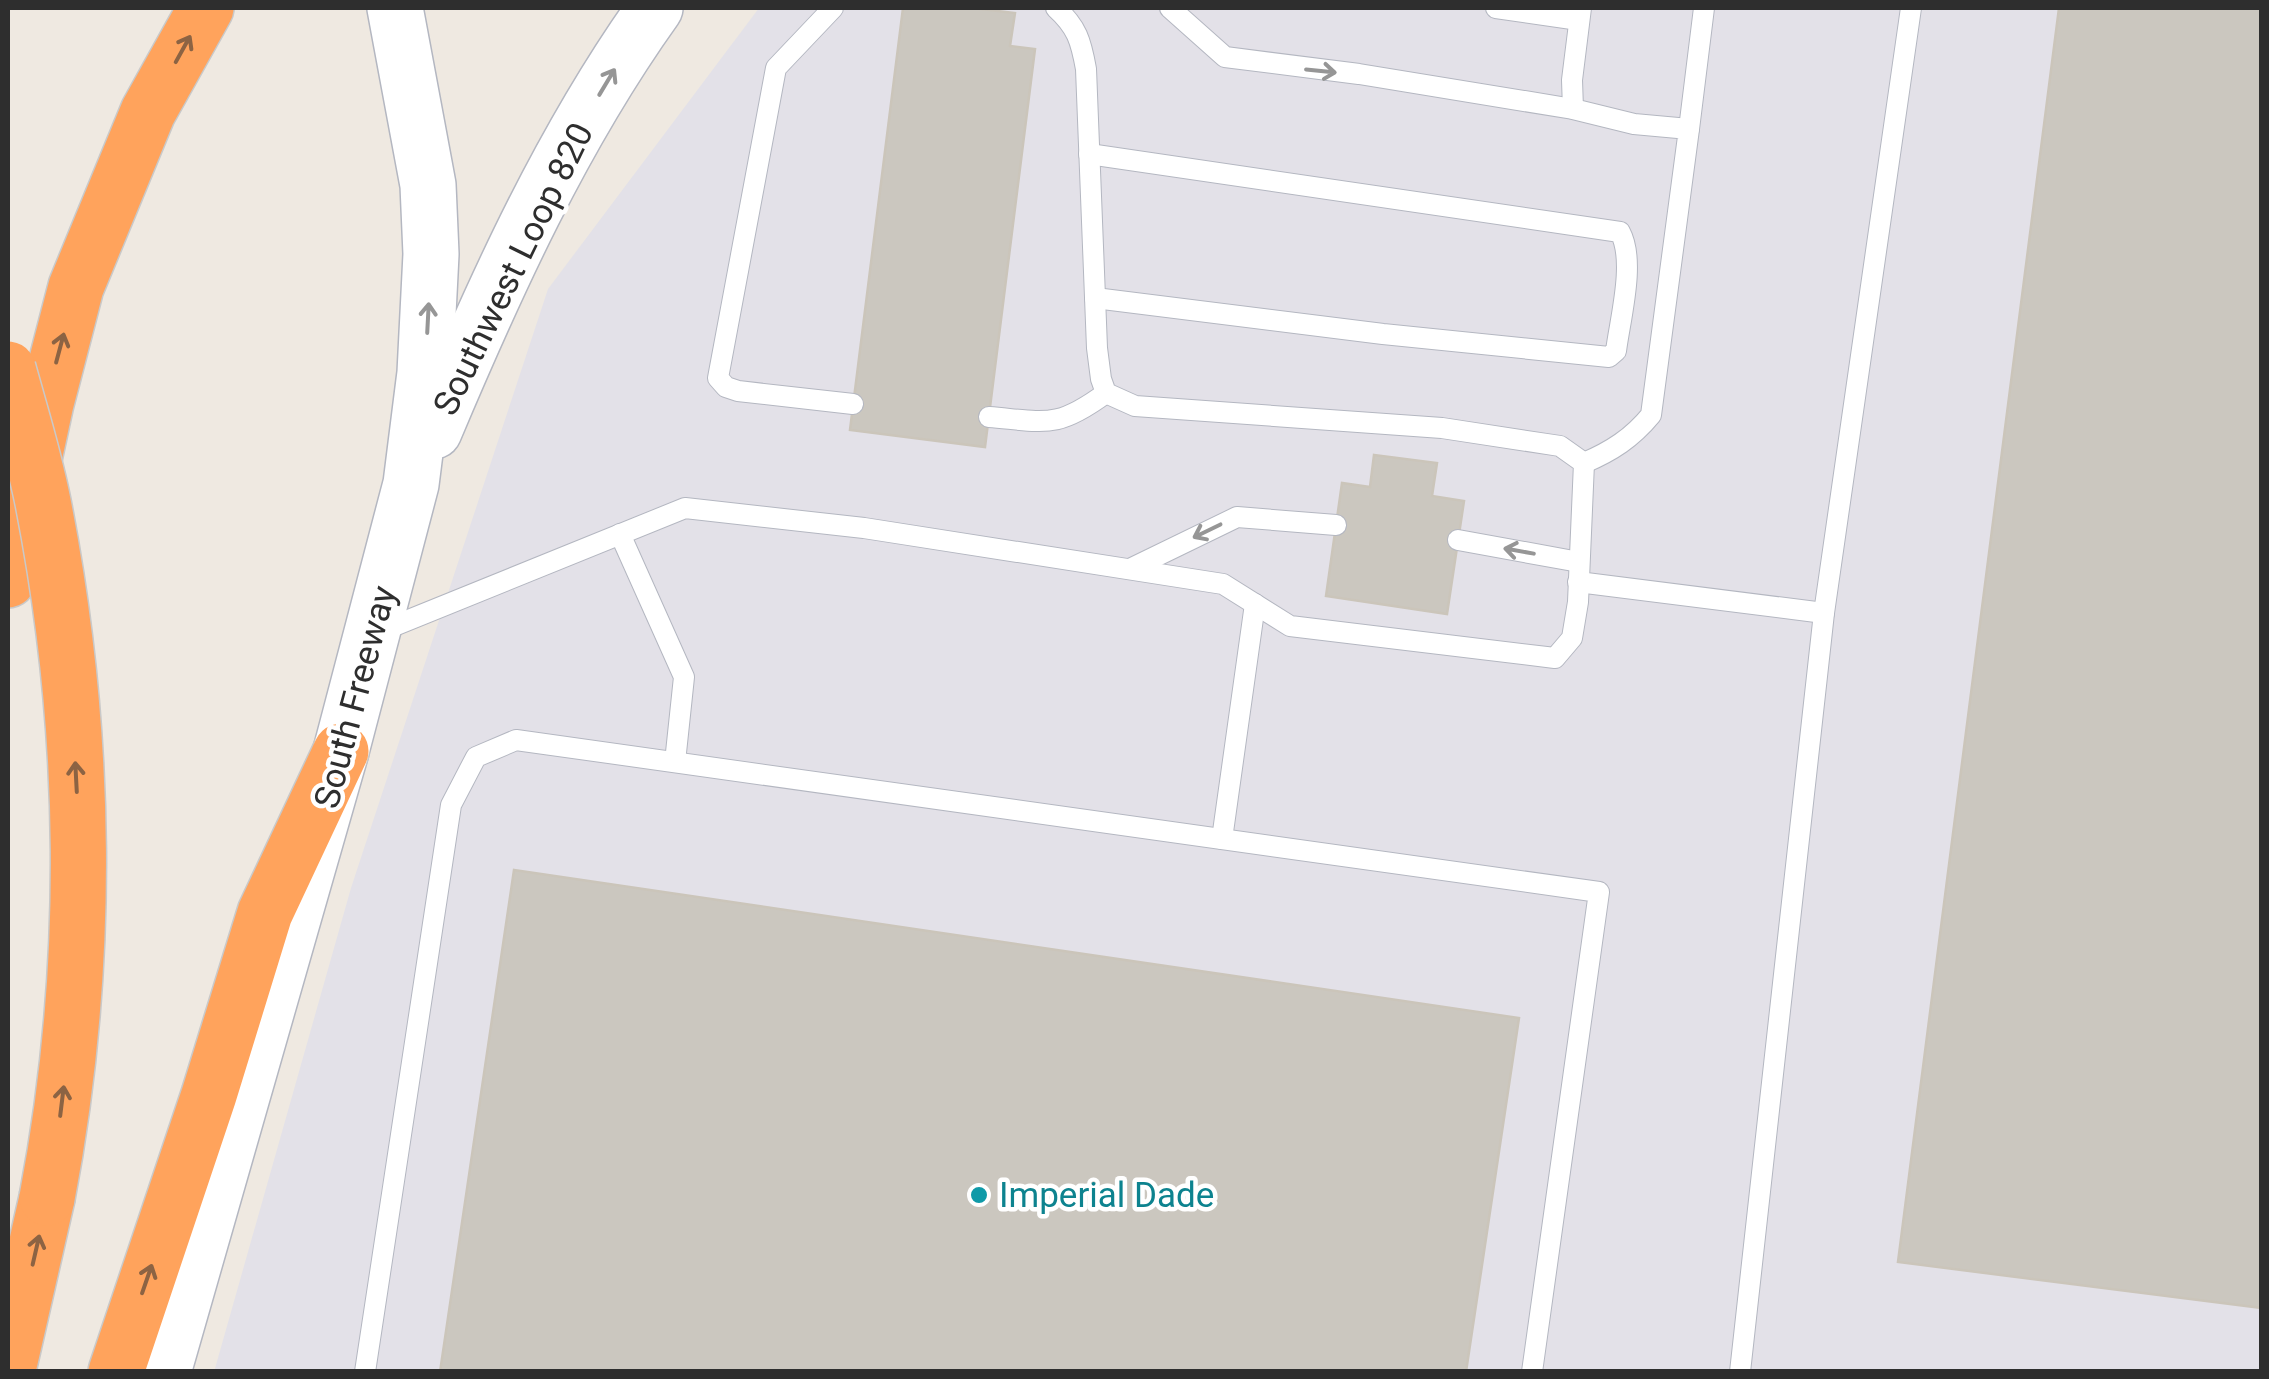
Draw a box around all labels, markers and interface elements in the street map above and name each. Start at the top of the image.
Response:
one-way arrow [174,34,194,64]
one-way arrow [1305,61,1337,80]
one-way arrow [597,68,617,97]
street label: Southwest Loop 820 [425,116,602,422]
one-way arrow [419,302,438,334]
one-way arrow [51,333,70,364]
one-way arrow [1193,523,1223,542]
one-way arrow [1503,541,1535,560]
street label: South Freeway [306,581,405,813]
one-way arrow [66,762,85,794]
one-way arrow [54,1086,72,1118]
place label: Imperial Dade [999,1175,1214,1216]
marker: Imperial Dade [968,1184,990,1206]
one-way arrow [27,1235,46,1267]
one-way arrow [139,1265,157,1296]

